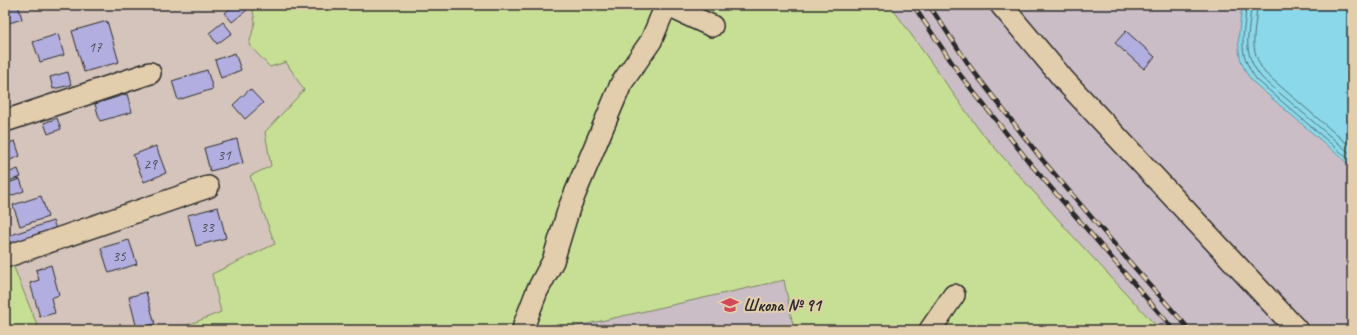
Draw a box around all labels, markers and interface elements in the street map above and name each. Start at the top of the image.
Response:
house number: 17 [88,38,103,57]
house number: 31 [217,146,232,165]
house number: 29 [143,155,158,174]
house number: 33 [200,218,215,237]
house number: 35 [112,247,127,266]
school or university icon: Школа № 91 [720,295,740,315]
place label: Школа № 91 [743,295,823,316]

